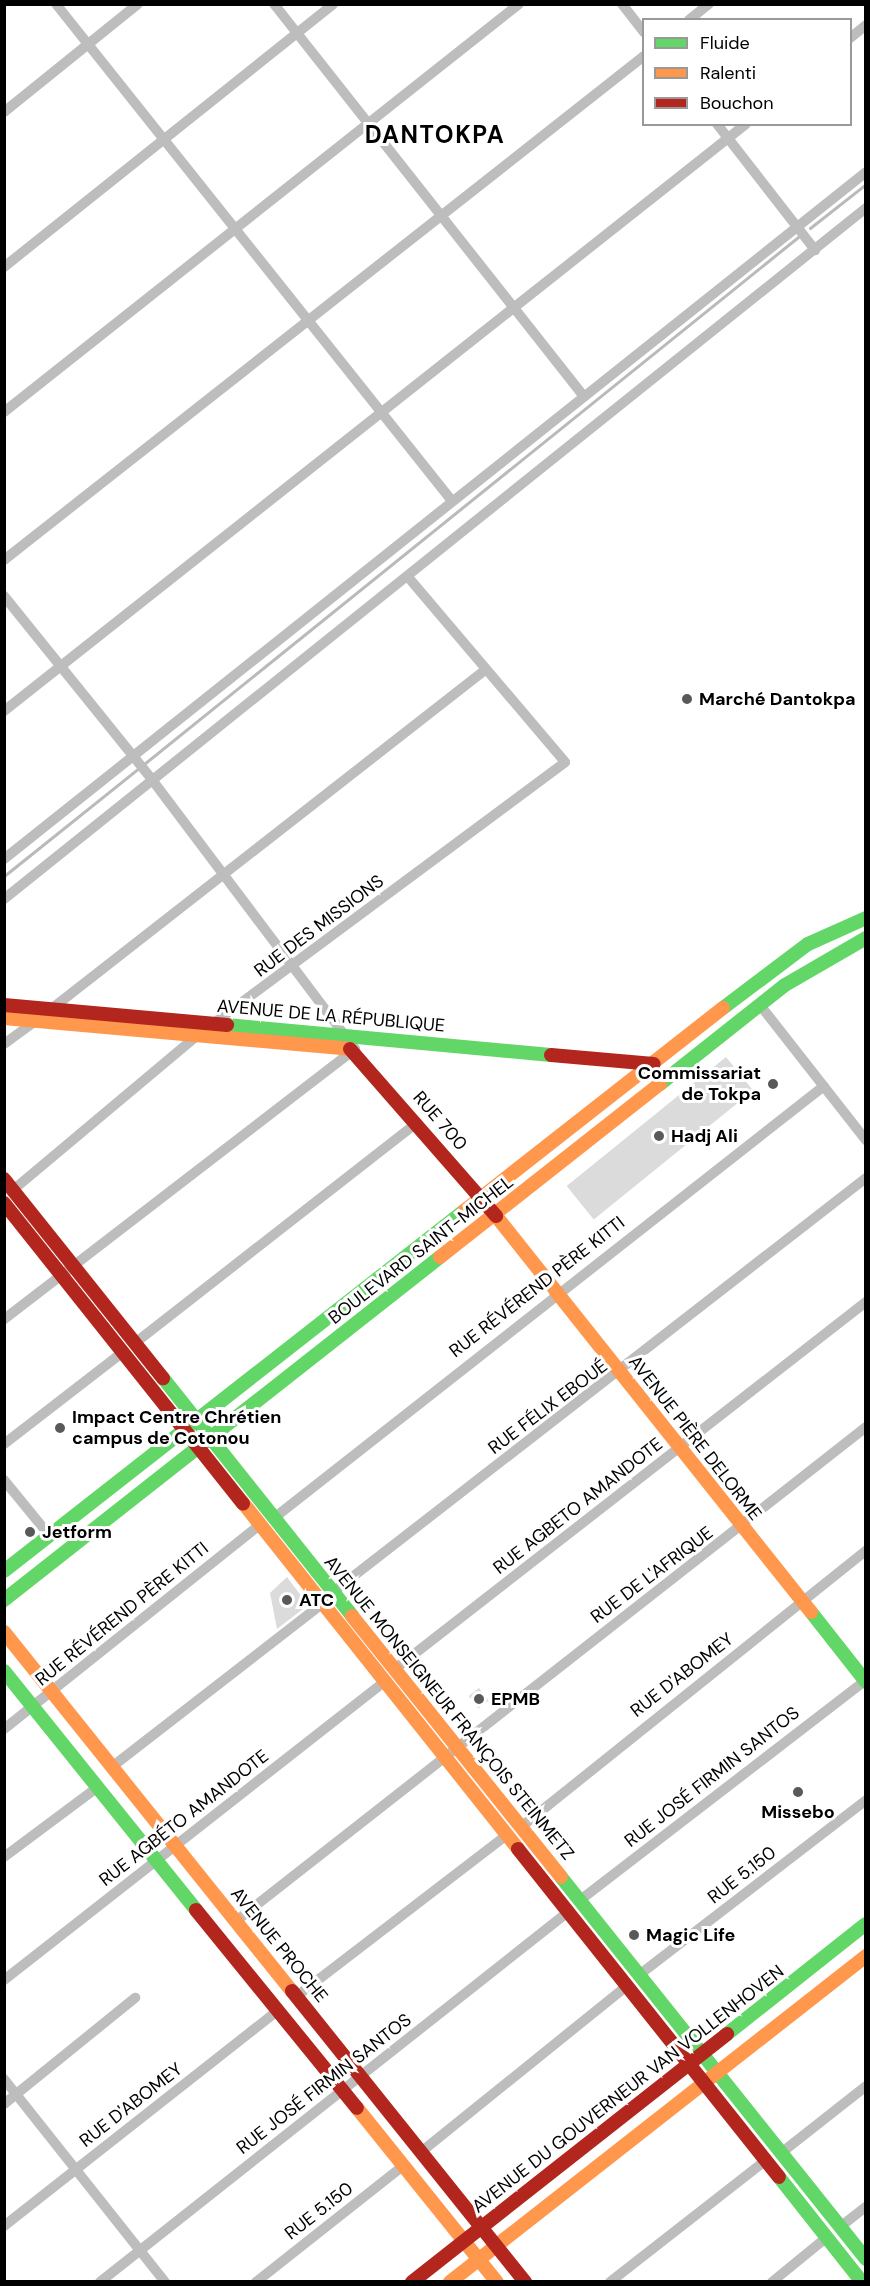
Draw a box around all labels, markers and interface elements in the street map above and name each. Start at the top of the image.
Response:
legend [642,18,852,126]
text: Fluide [700,31,750,55]
text: Ralenti [700,61,756,85]
text: Bouchon [700,91,774,115]
district label: DANTOKPA [365,121,505,149]
place label: Marché Dantokpa [699,688,855,710]
marker: Marché Dantokpa [680,692,694,706]
street label: RUE DES MISSIONS [250,870,388,982]
street label: AVENUE DE LA RÉPUBLIQUE [216,995,446,1037]
place label: Commissariat de Tokpa [638,1063,761,1106]
marker: Commissariat de Tokpa [766,1077,780,1091]
street label: RUE 700 [408,1087,472,1155]
place label: Hadj Ali [671,1125,738,1147]
marker: Hadj Ali [652,1129,666,1143]
street label: BOULEVARD SAINT-MICHEL [324,1171,518,1329]
street label: RUE RÉVÉREND PÈRE KITTI [445,1212,629,1362]
street label: AVENUE PIÈRE DELORME [624,1351,766,1525]
street label: RUE FÉLIX EBOUÉ [484,1355,612,1459]
place label: Impact Centre Chrétien campus de Cotonou [72,1407,281,1450]
marker: Impact Centre Chrétien campus de Cotonou [53,1421,67,1435]
street label: RUE AGBETO AMANDOTE [489,1433,667,1579]
place label: Jetform [42,1521,112,1543]
street label: RUE DE L'AFRIQUE [587,1522,717,1628]
marker: Jetform [23,1525,37,1539]
street label: RUE RÉVÉREND PÈRE KITTI [31,1538,213,1690]
street label: AVENUE MONSEIGNEUR FRANÇOIS STEINMETZ [320,1552,578,1864]
place label: ATC [299,1589,334,1611]
marker: ATC [280,1593,294,1607]
street label: RUE D'ABOMEY [626,1628,738,1722]
place label: EPMB [491,1688,540,1710]
marker: EPMB [472,1692,486,1706]
street label: RUE JOSÉ FIRMIN SANTOS [620,1702,804,1852]
street label: RUE AGBÉTO AMANDOTE [95,1745,273,1891]
marker: Missebo [791,1785,805,1799]
place label: Missebo [761,1801,835,1823]
street label: RUE 5.150 [704,1842,780,1908]
street label: AVENUE PROCHE [226,1883,332,2007]
place label: Magic Life [646,1924,735,1946]
marker: Magic Life [627,1928,641,1942]
street label: AVENUE DU GOUVERNEUR VAN VOLLENHOVEN [468,1961,788,2217]
street label: RUE JOSÉ FIRMIN SANTOS [232,2009,416,2159]
street label: RUE D'ABOMEY [75,2058,187,2152]
street label: RUE 5.150 [281,2178,357,2244]

